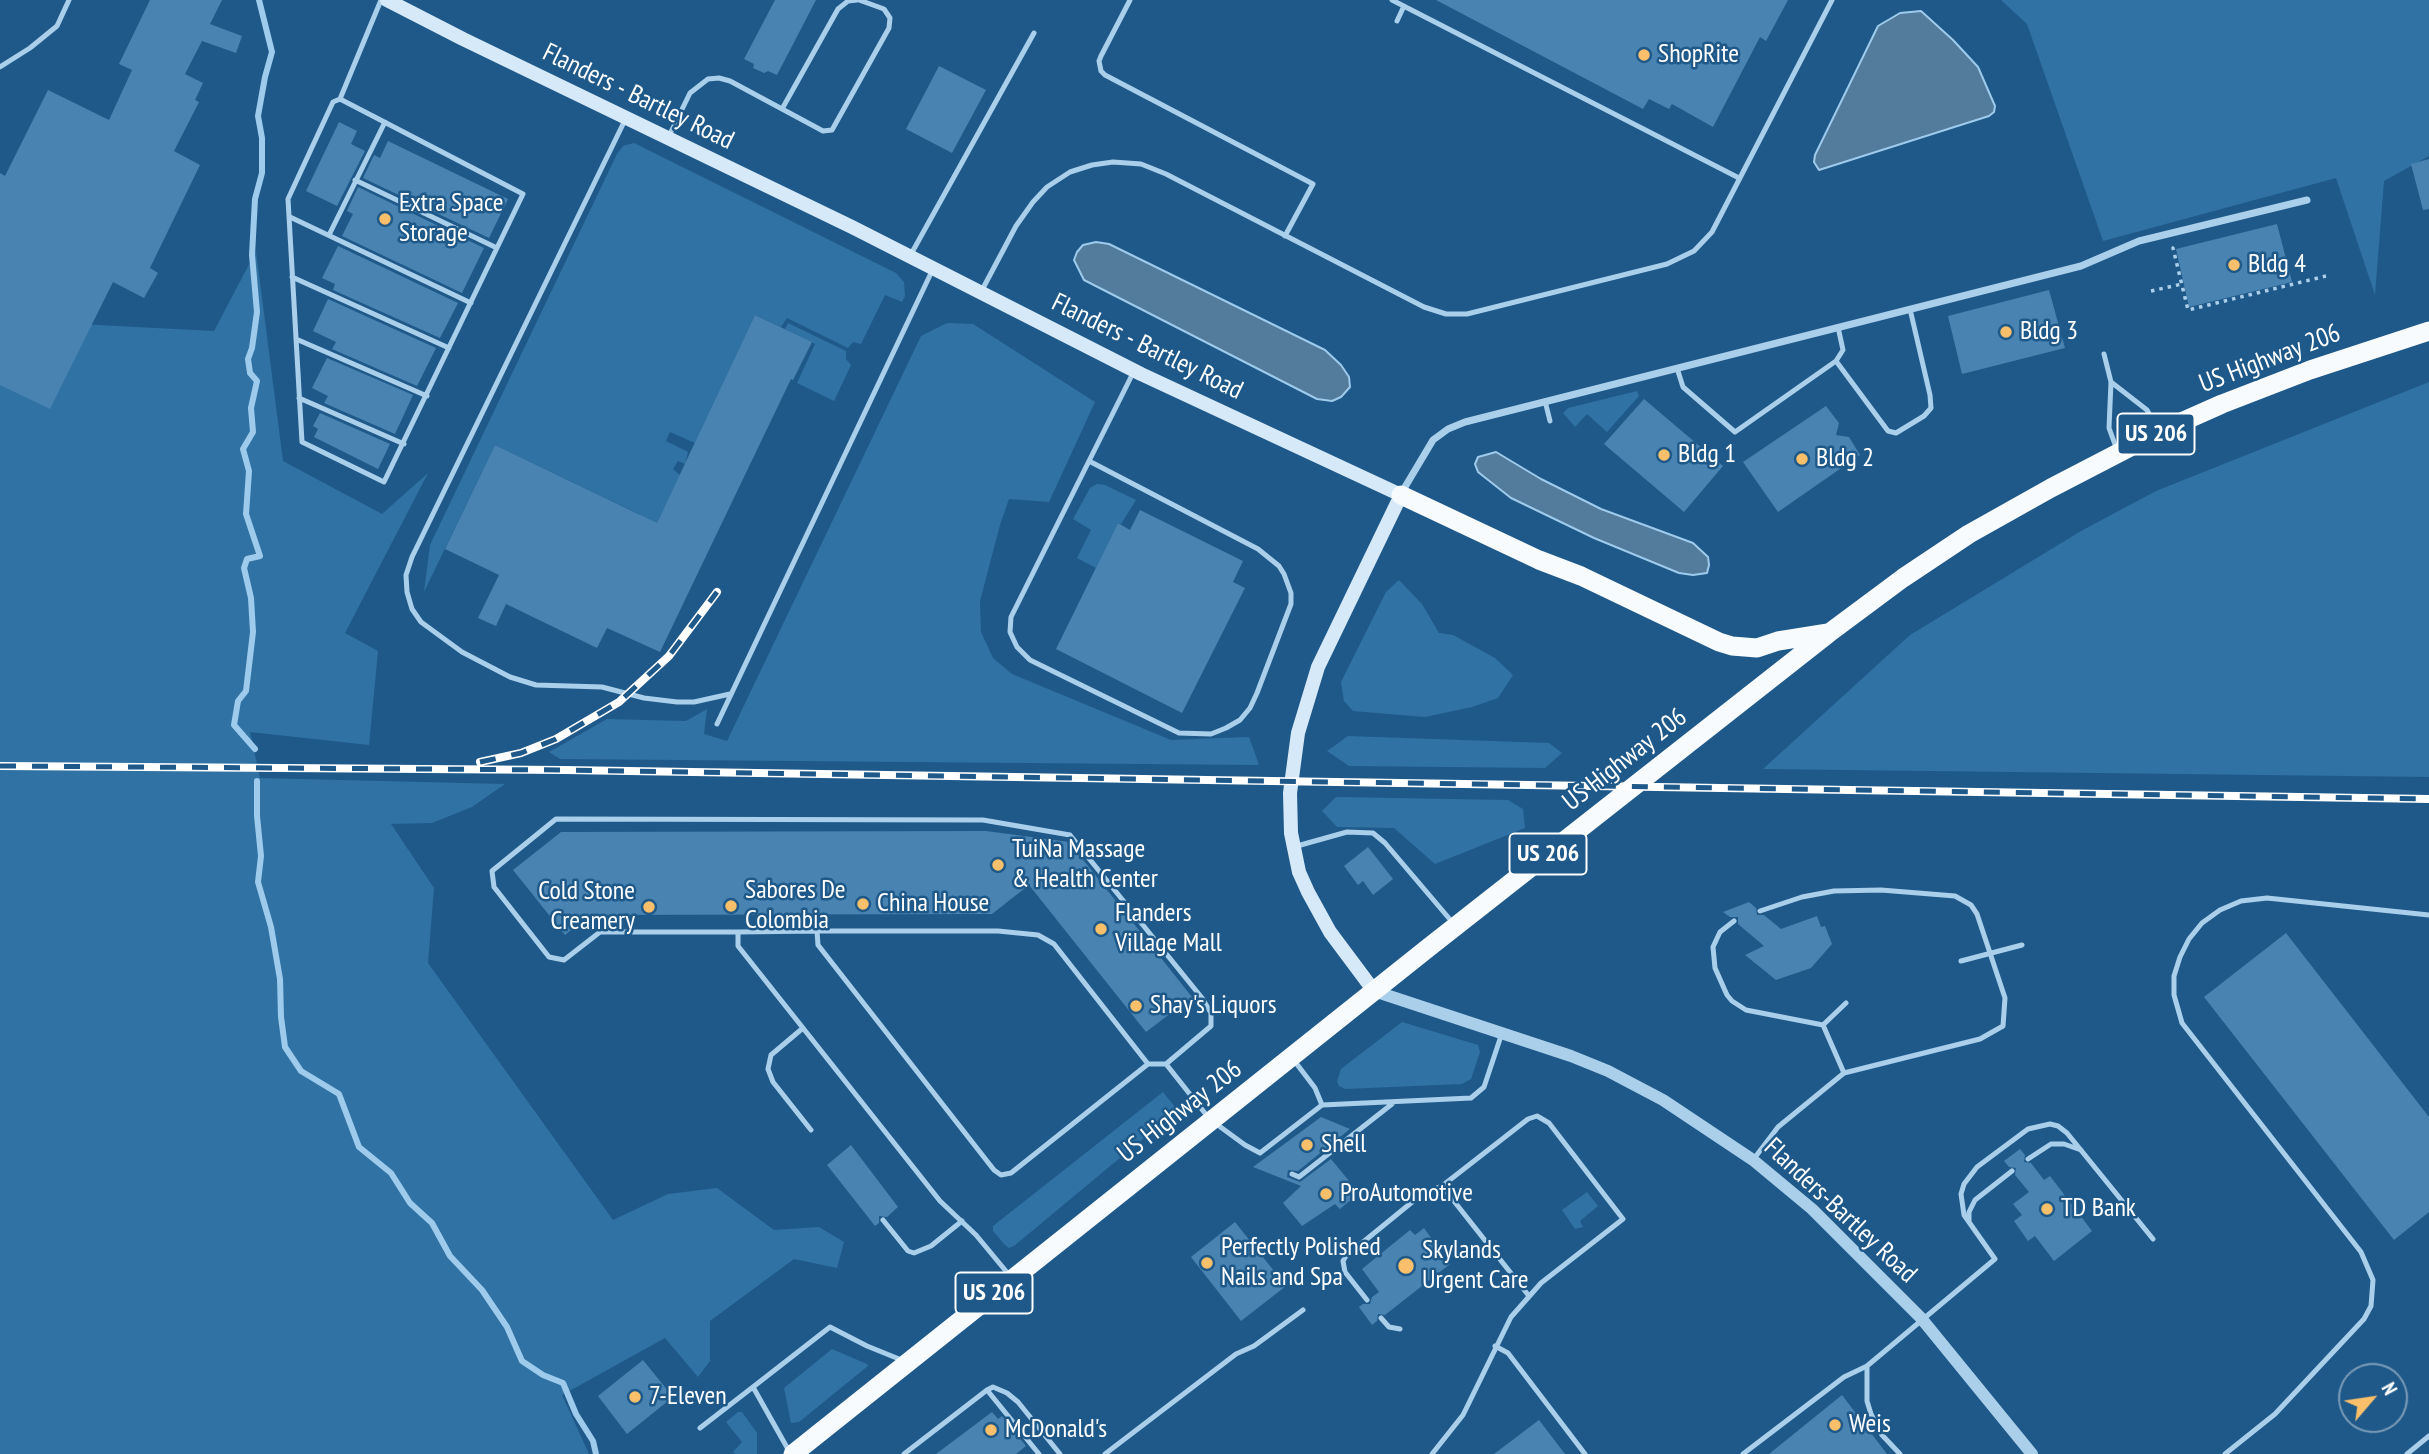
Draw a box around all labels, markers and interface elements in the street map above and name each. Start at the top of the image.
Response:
street label: Flanders - Bartley Road [537,37,739,157]
place label: ShopRite [1658,39,1739,71]
marker: ShopRite [1636,47,1652,63]
place label: Extra Space Storage [399,188,503,249]
marker: Extra Space Storage [377,211,393,227]
place label: Bldg 4 [2248,249,2306,281]
marker: Bldg 4 [2226,257,2242,273]
street label: Flanders - Bartley Road [1046,287,1248,407]
place label: Bldg 3 [2020,316,2078,348]
street label: US Highway 206 [2195,318,2345,400]
marker: Bldg 3 [1998,324,2014,340]
road number: US 206 [2118,414,2194,454]
place label: Bldg 1 [1678,439,1736,471]
place label: Bldg 2 [1816,443,1874,475]
marker: Bldg 1 [1656,447,1672,463]
marker: Bldg 2 [1794,451,1810,467]
street label: US Highway 206 [1557,702,1693,818]
place label: TuiNa Massage & Health Center [1012,834,1158,896]
road number: US 206 [1510,834,1586,874]
marker: TuiNa Massage & Health Center [990,857,1006,873]
place label: Sabores De Colombia [745,875,846,936]
place label: Cold Stone Creamery [538,876,635,938]
place label: China House [877,888,989,920]
marker: China House [855,896,871,912]
marker: Sabores De Colombia [723,898,739,914]
place label: Flanders Village Mall [1115,898,1222,960]
marker: Cold Stone Creamery [641,899,657,915]
marker: Flanders Village Mall [1093,921,1109,937]
place label: Shay's Liquors [1150,990,1276,1022]
marker: Shay's Liquors [1128,998,1144,1014]
street label: US Highway 206 [1112,1054,1248,1170]
place label: Shell [1321,1129,1366,1161]
street label: Flanders-Bartley Road [1757,1132,1923,1290]
marker: Shell [1299,1137,1315,1153]
place label: ProAutomotive [1340,1178,1473,1210]
marker: ProAutomotive [1318,1186,1334,1202]
place label: TD Bank [2061,1193,2136,1225]
marker: TD Bank [2039,1201,2055,1217]
place label: Perfectly Polished Nails and Spa [1221,1232,1381,1294]
place label: Skylands Urgent Care [1422,1235,1529,1296]
marker: Perfectly Polished Nails and Spa [1199,1255,1215,1271]
marker: Skylands Urgent Care [1396,1256,1416,1276]
road number: US 206 [956,1273,1032,1314]
north arrow [2338,1363,2408,1433]
text: N [2377,1378,2403,1399]
place label: 7-Eleven [649,1381,727,1413]
marker: 7-Eleven [627,1389,643,1405]
place label: Weis [1849,1409,1891,1441]
place label: McDonald's [1005,1414,1107,1446]
marker: Weis [1827,1417,1843,1433]
marker: McDonald's [983,1422,999,1438]

